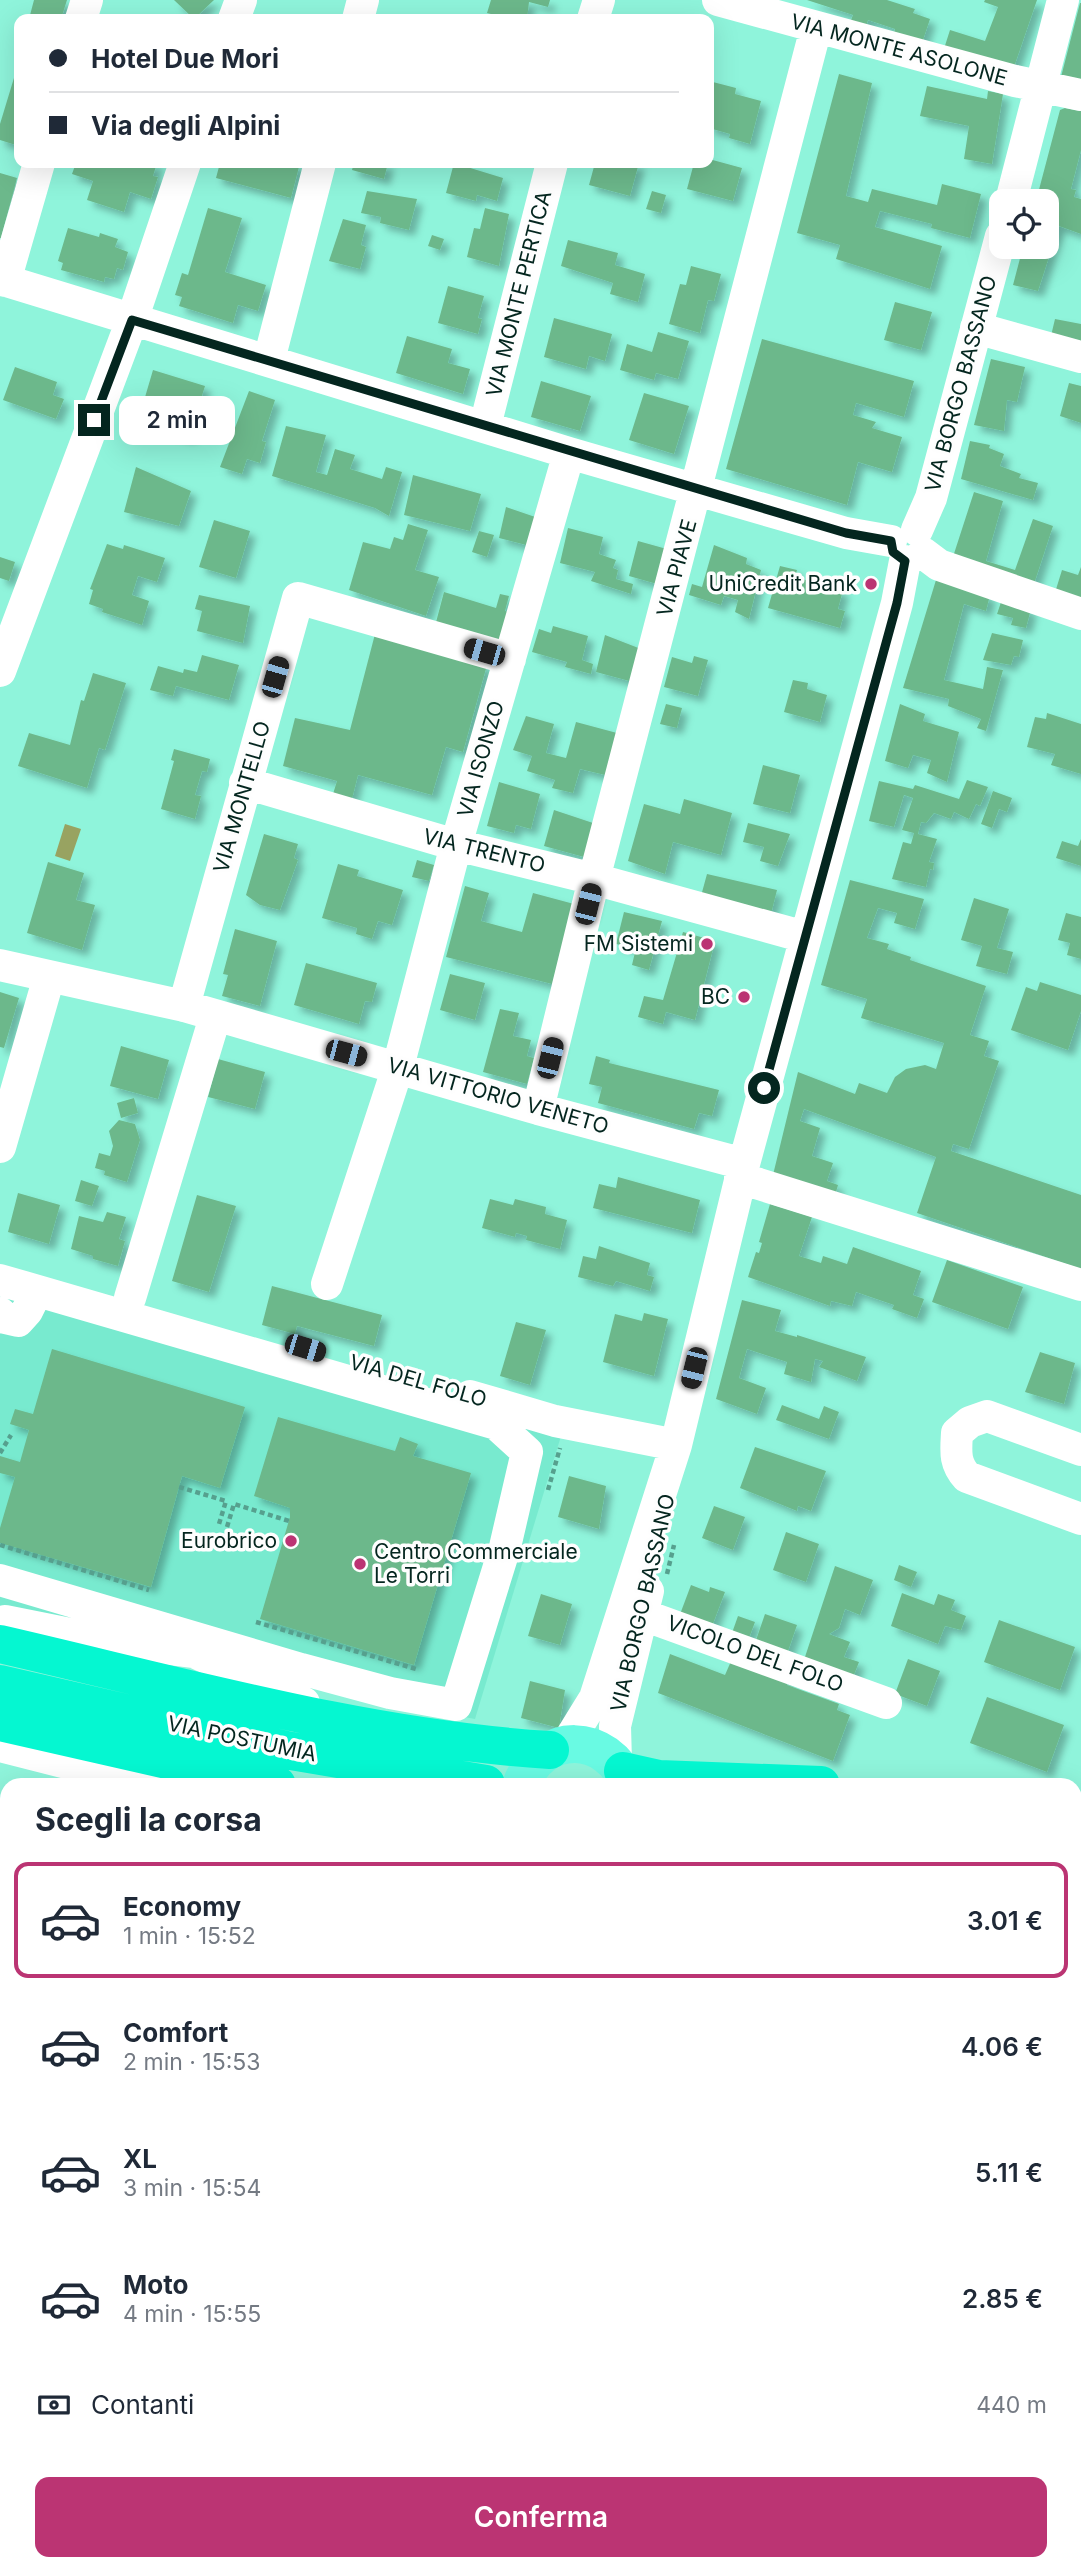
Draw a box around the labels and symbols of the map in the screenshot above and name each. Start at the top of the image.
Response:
street label: VIA MONTE ASOLONE [788,9,1010,90]
street label: VIA MONTE PERTICA [481,188,556,400]
street label: VIA BORGO BASSANO [920,273,1001,495]
callout: 2 min [119,396,234,444]
route end [78,404,110,436]
street label: VIA PIAVE [652,516,701,619]
place label: UniCredit Bank [709,571,857,596]
marker: UniCredit Bank [863,576,879,592]
car [461,636,508,668]
car [260,654,291,700]
street label: VIA ISONZO [452,698,509,820]
street label: VIA MONTELLO [208,718,275,876]
street label: VIA TRENTO [420,823,548,878]
car [573,881,604,927]
place label: FM Sistemi [584,931,693,956]
marker: FM Sistemi [699,936,715,952]
place label: BC [701,984,730,1009]
marker: BC [736,989,752,1005]
car [535,1035,566,1081]
car [323,1037,370,1069]
street label: VIA VITTORIO VENETO [385,1052,612,1139]
route start [748,1072,780,1104]
car [282,1332,329,1364]
car [679,1345,710,1391]
street label: VIA DEL FOLO [347,1349,490,1412]
street label: VIA BORGO BASSANO [605,1491,680,1714]
place label: Eurobrico [181,1528,277,1553]
marker: Eurobrico [283,1533,299,1549]
place label: Centro Commerciale Le Torri [374,1539,578,1588]
marker: Centro Commerciale Le Torri [352,1556,368,1572]
street label: VICOLO DEL FOLO [663,1610,847,1697]
street label: VIA POSTUMIA [165,1711,319,1767]

